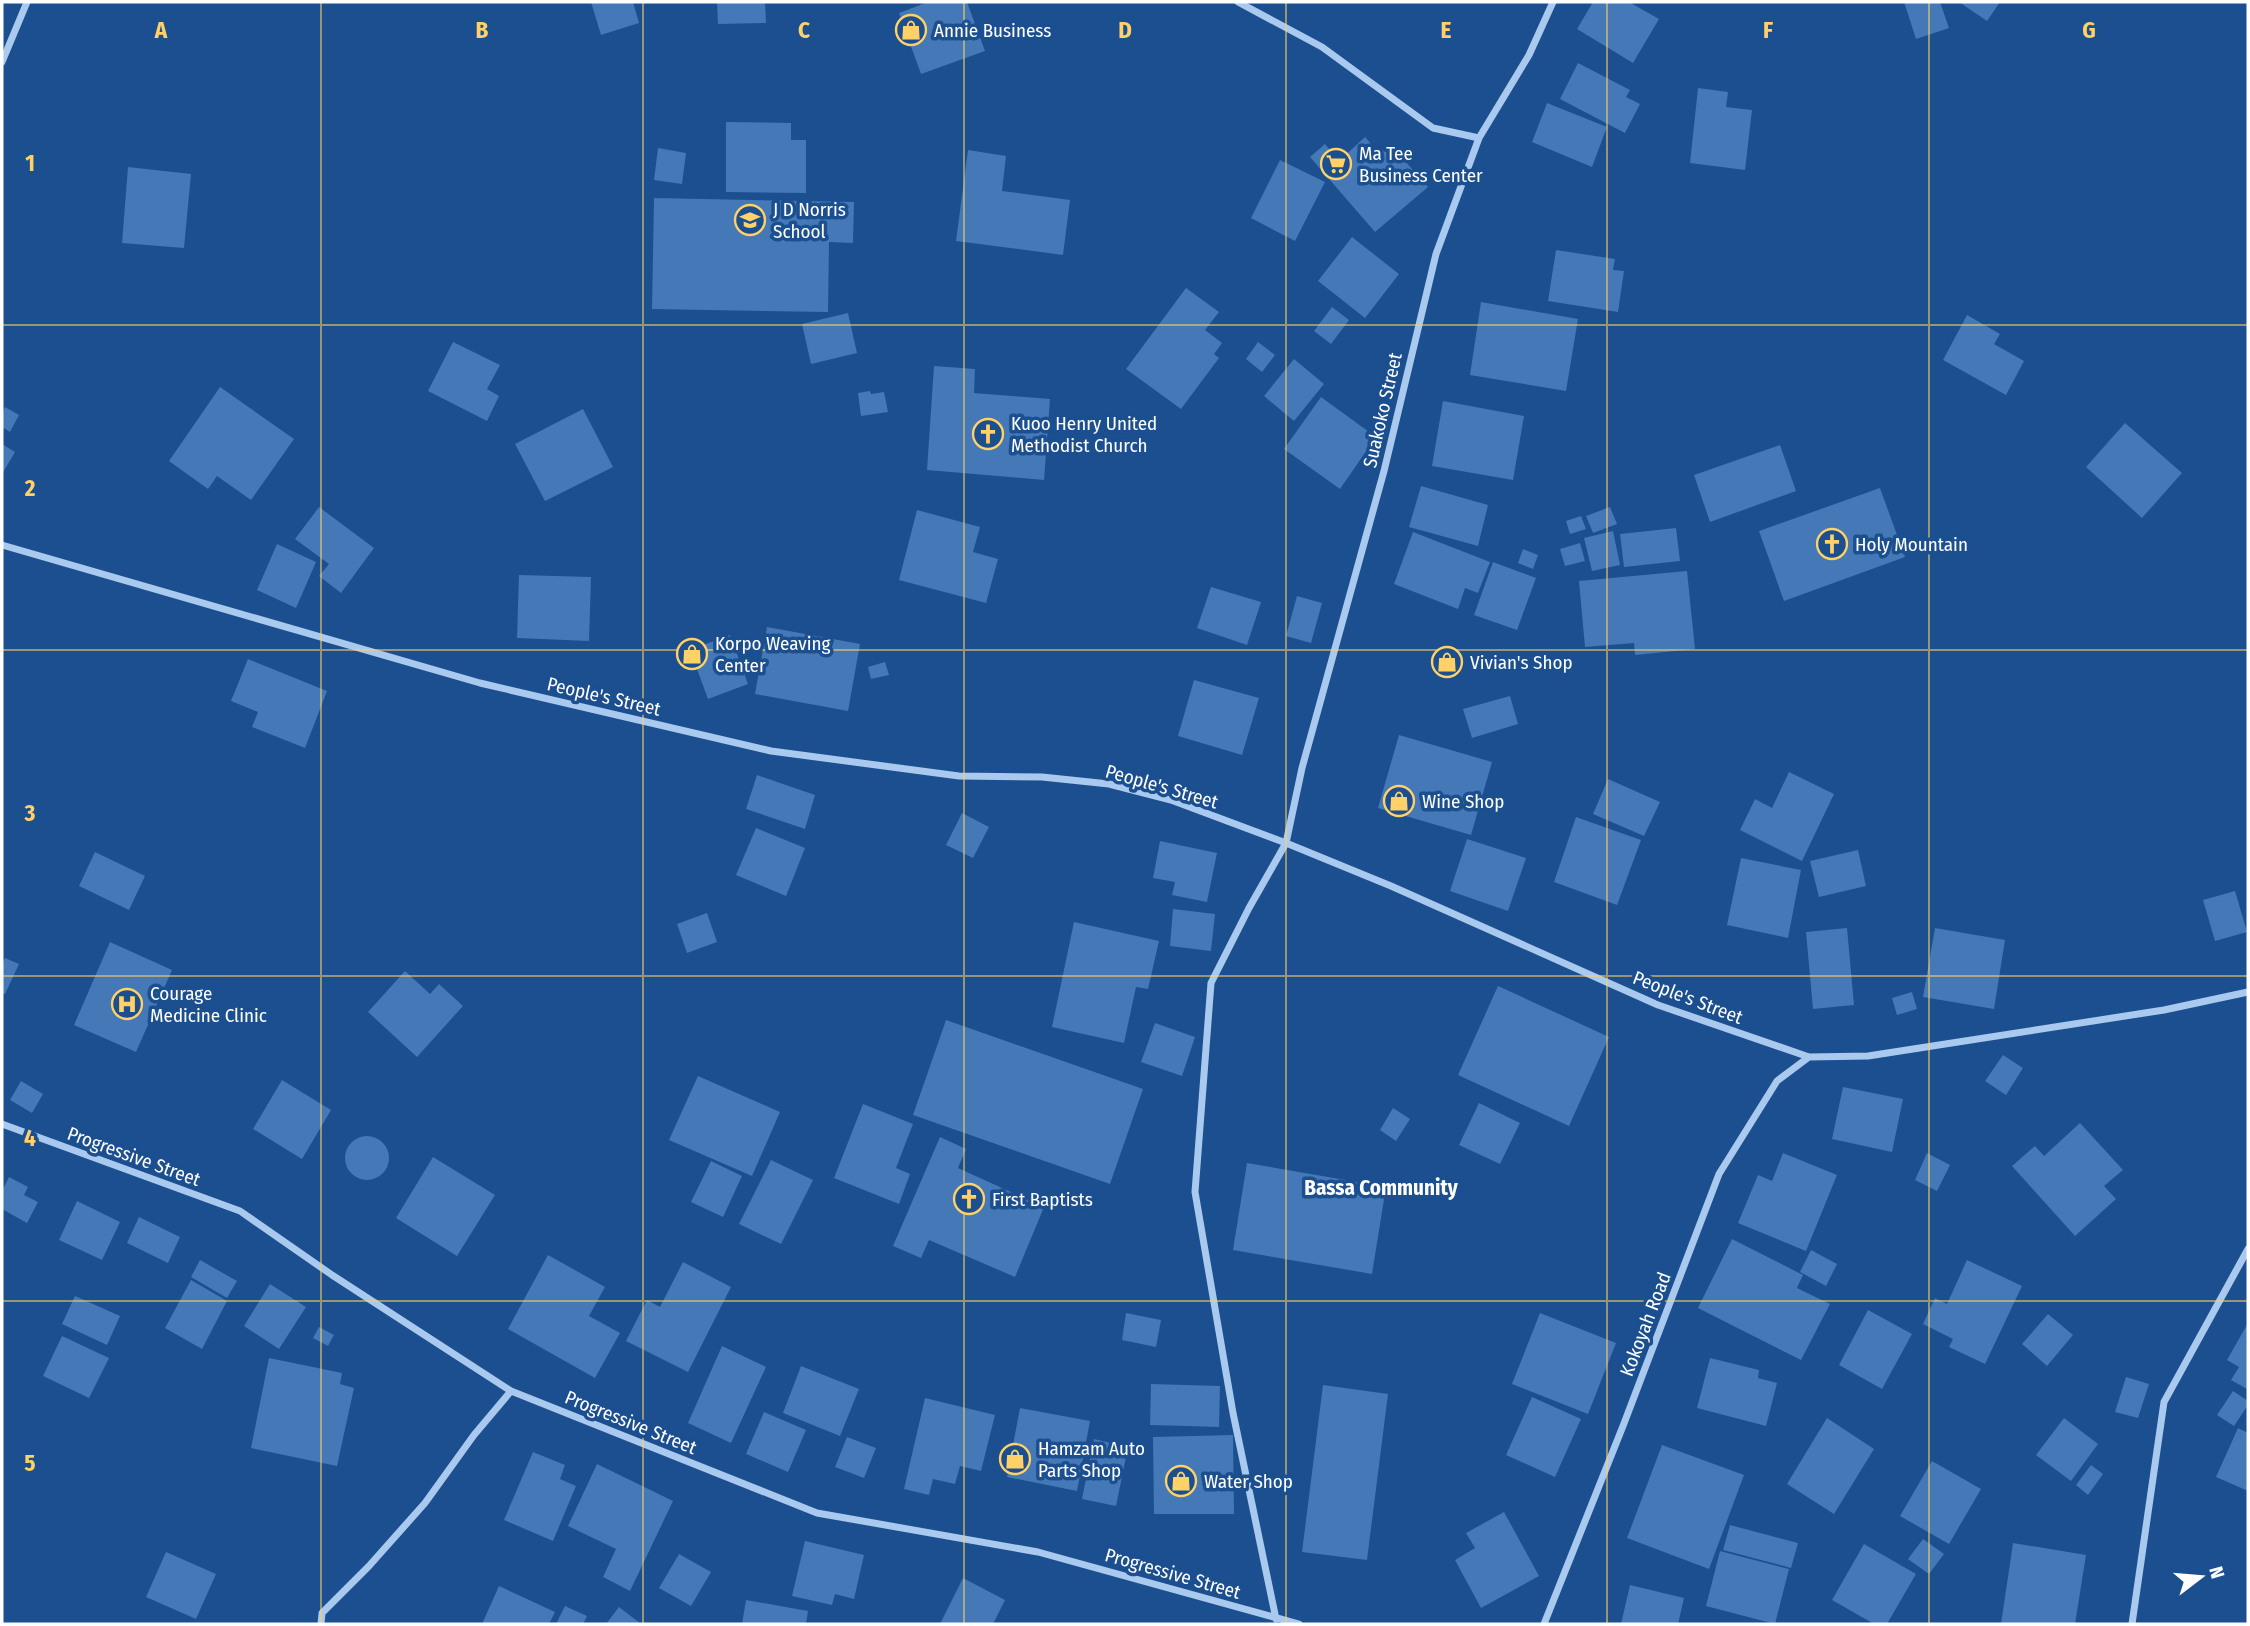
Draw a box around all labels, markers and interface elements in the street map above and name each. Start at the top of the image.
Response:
shop icon: Annie Business [894,13,928,47]
text: A [154,16,168,44]
text: B [476,16,489,44]
text: C [798,16,810,44]
text: D [1118,16,1132,44]
text: E [1441,16,1452,44]
text: F [1763,16,1773,44]
text: G [2082,16,2096,44]
place label: Annie Business [934,19,1051,42]
place label: Ma Tee Business Center [1359,142,1483,187]
supermarket icon: Ma Tee Business Center [1319,147,1353,181]
text: 1 [25,149,35,177]
place label: J D Norris School [773,198,846,243]
school or university icon: J D Norris School [733,203,767,237]
street label: Suakoko Street [1358,350,1407,470]
place label: Kuoo Henry United Methodist Church [1011,412,1157,457]
church icon: Kuoo Henry United Methodist Church [971,417,1005,451]
text: 2 [24,474,36,502]
church icon: Holy Mountain [1815,527,1849,561]
place label: Holy Mountain [1855,533,1968,556]
place label: Korpo Weaving Center [715,632,831,677]
shop icon: Korpo Weaving Center [675,637,709,671]
shop icon: Vivian's Shop [1430,645,1464,679]
place label: Vivian's Shop [1470,651,1573,674]
street label: People's Street [545,672,664,721]
street label: People's Street [1103,759,1222,814]
shop icon: Wine Shop [1382,784,1416,818]
place label: Wine Shop [1422,790,1504,813]
text: 3 [24,799,36,827]
street label: People's Street [1630,966,1747,1029]
place label: Courage Medicine Clinic [150,982,267,1027]
hospital icon: Courage Medicine Clinic [110,987,144,1021]
street label: Progressive Street [64,1122,204,1191]
text: 4 [24,1124,36,1152]
district label: Bassa Community [1304,1175,1459,1201]
church icon: First Baptists [952,1182,986,1216]
place label: First Baptists [992,1188,1093,1211]
street label: Kokoyah Road [1615,1269,1676,1380]
street label: Progressive Street [562,1386,701,1460]
place label: Hamzam Auto Parts Shop [1038,1437,1145,1482]
shop icon: Hamzam Auto Parts Shop [998,1442,1032,1476]
text: 5 [24,1449,36,1477]
shop icon: Water Shop [1164,1464,1198,1498]
place label: Water Shop [1204,1470,1293,1493]
north arrow [2166,1542,2236,1612]
street label: Progressive Street [1102,1543,1244,1604]
text: N [2204,1564,2229,1581]

